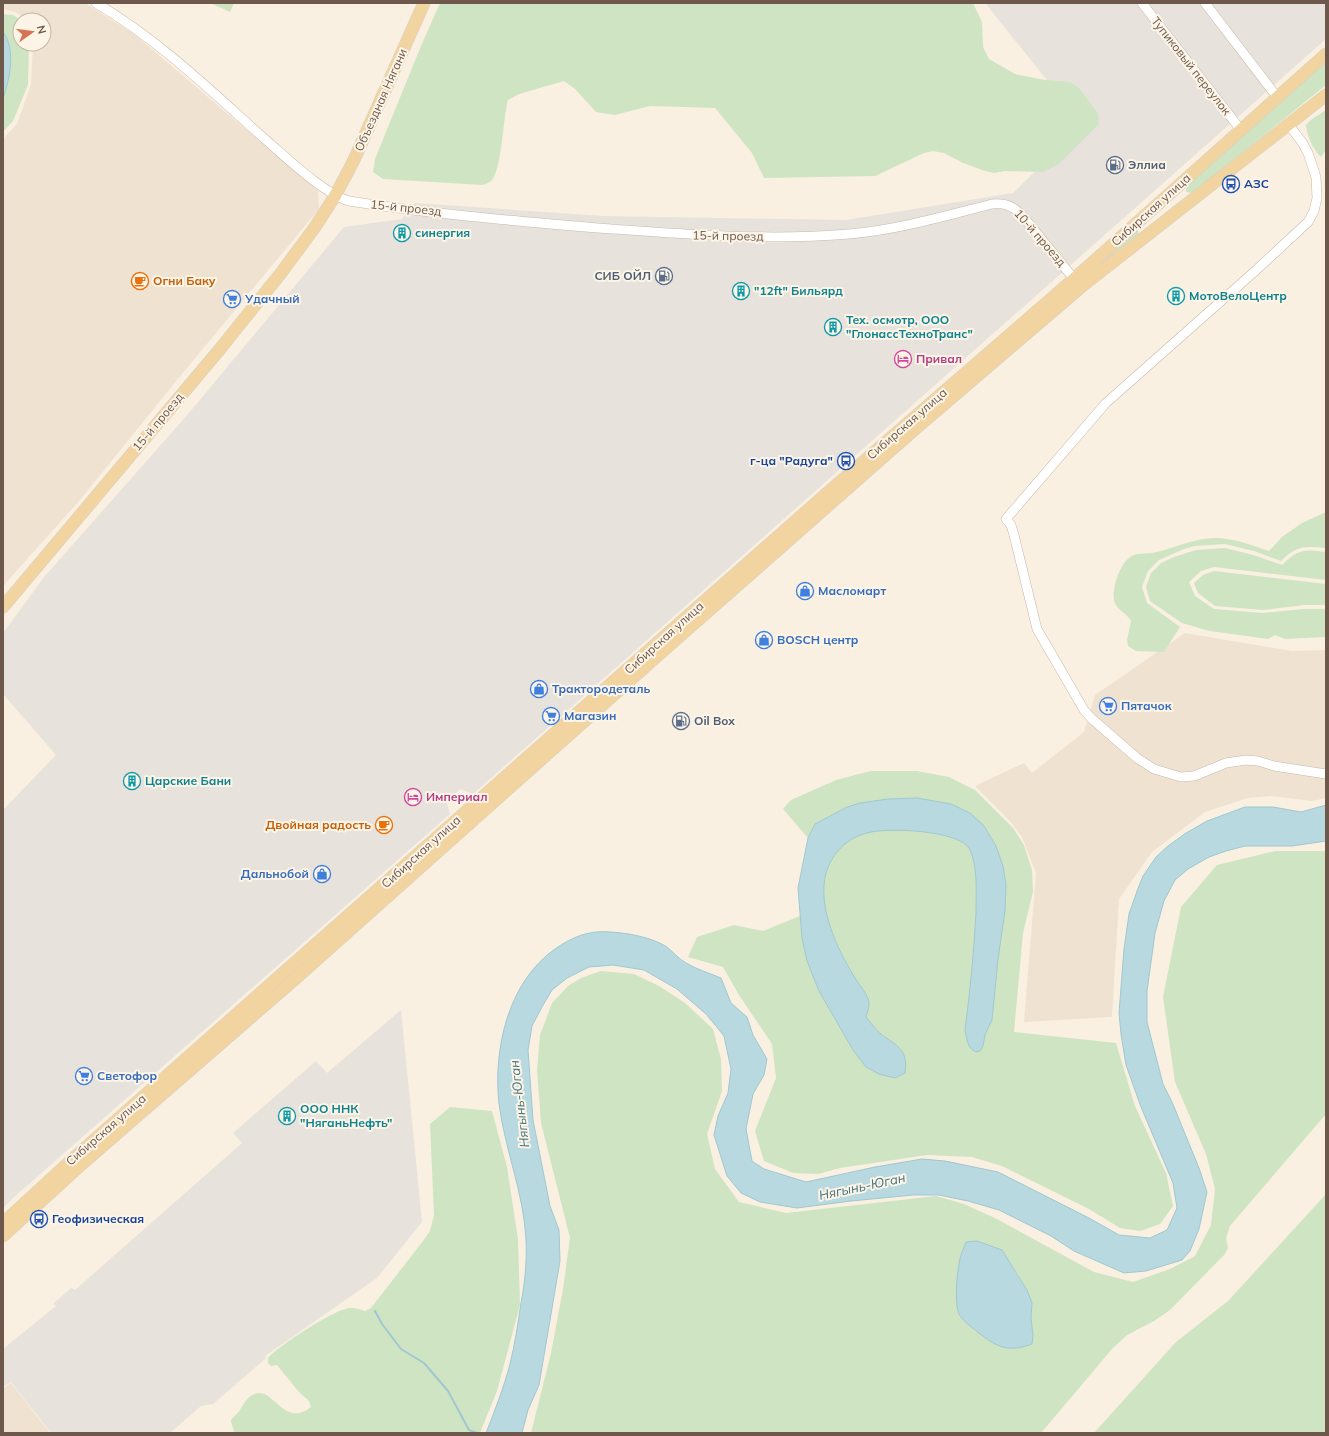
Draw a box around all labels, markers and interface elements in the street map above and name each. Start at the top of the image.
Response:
north arrow [12,12,52,52]
street label: Тупиковый переулок [1148,13,1235,118]
text: N [34,24,50,35]
street label: Объездная Нягани [351,46,410,154]
fuel station icon: Эллиа [1105,155,1125,175]
place label: Эллиа [1128,157,1166,172]
street label: Сибирская улица [1108,170,1193,249]
bus stop icon: АЗС [1221,174,1241,194]
place label: АЗС [1244,176,1269,191]
street label: 15-й проезд [370,196,442,219]
street label: 10-й проезд [1011,206,1069,270]
building icon: синергия [392,223,412,243]
place label: синергия [415,225,470,240]
street label: 15-й проезд [692,227,764,244]
fuel station icon: СИБ ОЙЛ [654,266,674,286]
place label: СИБ ОЙЛ [594,268,651,283]
cafe icon: Огни Баку [130,271,150,291]
place label: Огни Баку [153,273,216,288]
building icon: "12ft" Бильярд [731,281,751,301]
place label: "12ft" Бильярд [754,283,843,298]
building icon: МотоВелоЦентр [1166,286,1186,306]
place label: МотоВелоЦентр [1189,288,1287,303]
supermarket icon: Удачный [222,289,242,309]
place label: Удачный [244,291,300,306]
place label: Тех. осмотр, ООО "ГлонассТехноТранс" [846,312,973,341]
building icon: Тех. осмотр, ООО "ГлонассТехноТранс" [823,317,843,337]
hotel icon: Привал [893,349,913,369]
place label: Привал [916,351,962,366]
street label: Сибирская улица [864,385,950,463]
street label: 15-й проезд [129,390,186,454]
bus stop icon: г-ца "Радуга" [836,451,856,471]
place label: г-ца "Радуга" [750,453,833,468]
shop icon: Масломарт [795,581,815,601]
place label: Масломарт [818,583,886,598]
street label: Сибирская улица [621,598,706,677]
shop icon: BOSCH центр [754,630,774,650]
place label: BOSCH центр [777,632,859,647]
shop icon: Трактородеталь [529,679,549,699]
place label: Трактородеталь [552,681,651,696]
supermarket icon: Пятачок [1098,696,1118,716]
place label: Пятачок [1121,698,1172,713]
supermarket icon: Магазин [541,706,561,726]
place label: Магазин [564,708,616,723]
fuel station icon: Oil Box [671,711,691,731]
place label: Oil Box [694,713,735,728]
building icon: Царские Бани [122,771,142,791]
place label: Царские Бани [145,773,231,788]
hotel icon: Империал [403,787,423,807]
place label: Империал [426,789,487,804]
street label: Сибирская улица [378,812,463,891]
cafe icon: Двойная радость [374,815,394,835]
place label: Двойная радость [266,817,371,832]
shop icon: Дальнобой [312,864,332,884]
place label: Дальнобой [241,866,309,881]
water label: Нягынь-Юган [506,1059,532,1149]
supermarket icon: Светофор [74,1066,94,1086]
place label: Светофор [97,1068,158,1083]
street label: Сибирская улица [63,1091,149,1169]
place label: ООО ННК "НяганьНефть" [300,1101,393,1130]
building icon: ООО ННК "НяганьНефть" [277,1106,297,1126]
water label: Нягынь-Юган [817,1169,907,1203]
bus stop icon: Геофизическая [29,1209,49,1229]
place label: Геофизическая [52,1211,144,1226]

